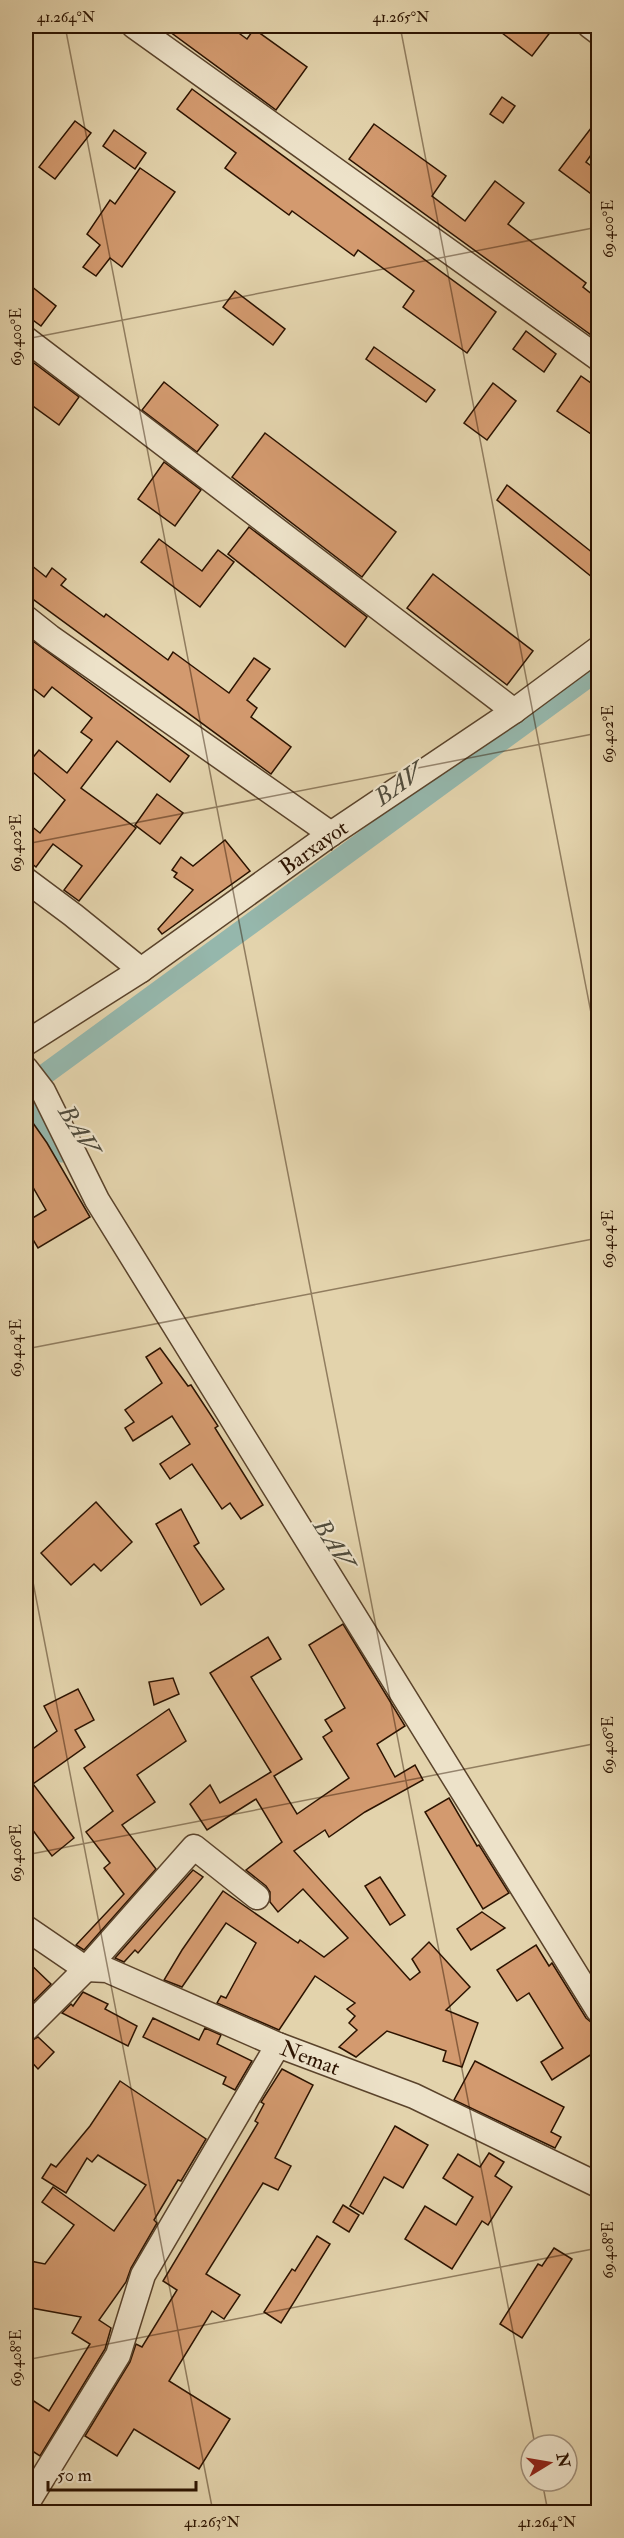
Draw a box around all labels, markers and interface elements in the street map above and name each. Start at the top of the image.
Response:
text: 41.264°N [37,8,96,27]
text: 41.265°N [373,8,430,27]
text: 69.400°E [599,200,618,258]
text: 69.400°E [7,308,26,366]
text: 69.402°E [599,705,618,763]
water label: BAV [367,754,433,814]
text: 69.402°E [7,814,26,872]
street label: Barxayot [274,814,353,881]
water label: BAV [50,1098,108,1165]
text: 69.404°E [599,1210,618,1268]
text: 69.404°E [7,1319,26,1377]
water label: BAV [305,1512,363,1579]
text: 69.406°E [599,1716,618,1774]
text: 69.406°E [7,1824,26,1882]
street label: Nemat [276,2034,344,2082]
text: 69.408°E [599,2221,618,2279]
text: 69.408°E [7,2329,26,2387]
north arrow [519,2433,579,2493]
text: N [551,2450,574,2470]
scale bar [48,2454,196,2492]
text: 50 m [57,2464,92,2487]
text: 41.263°N [184,2513,241,2532]
text: 41.264°N [518,2513,577,2532]

